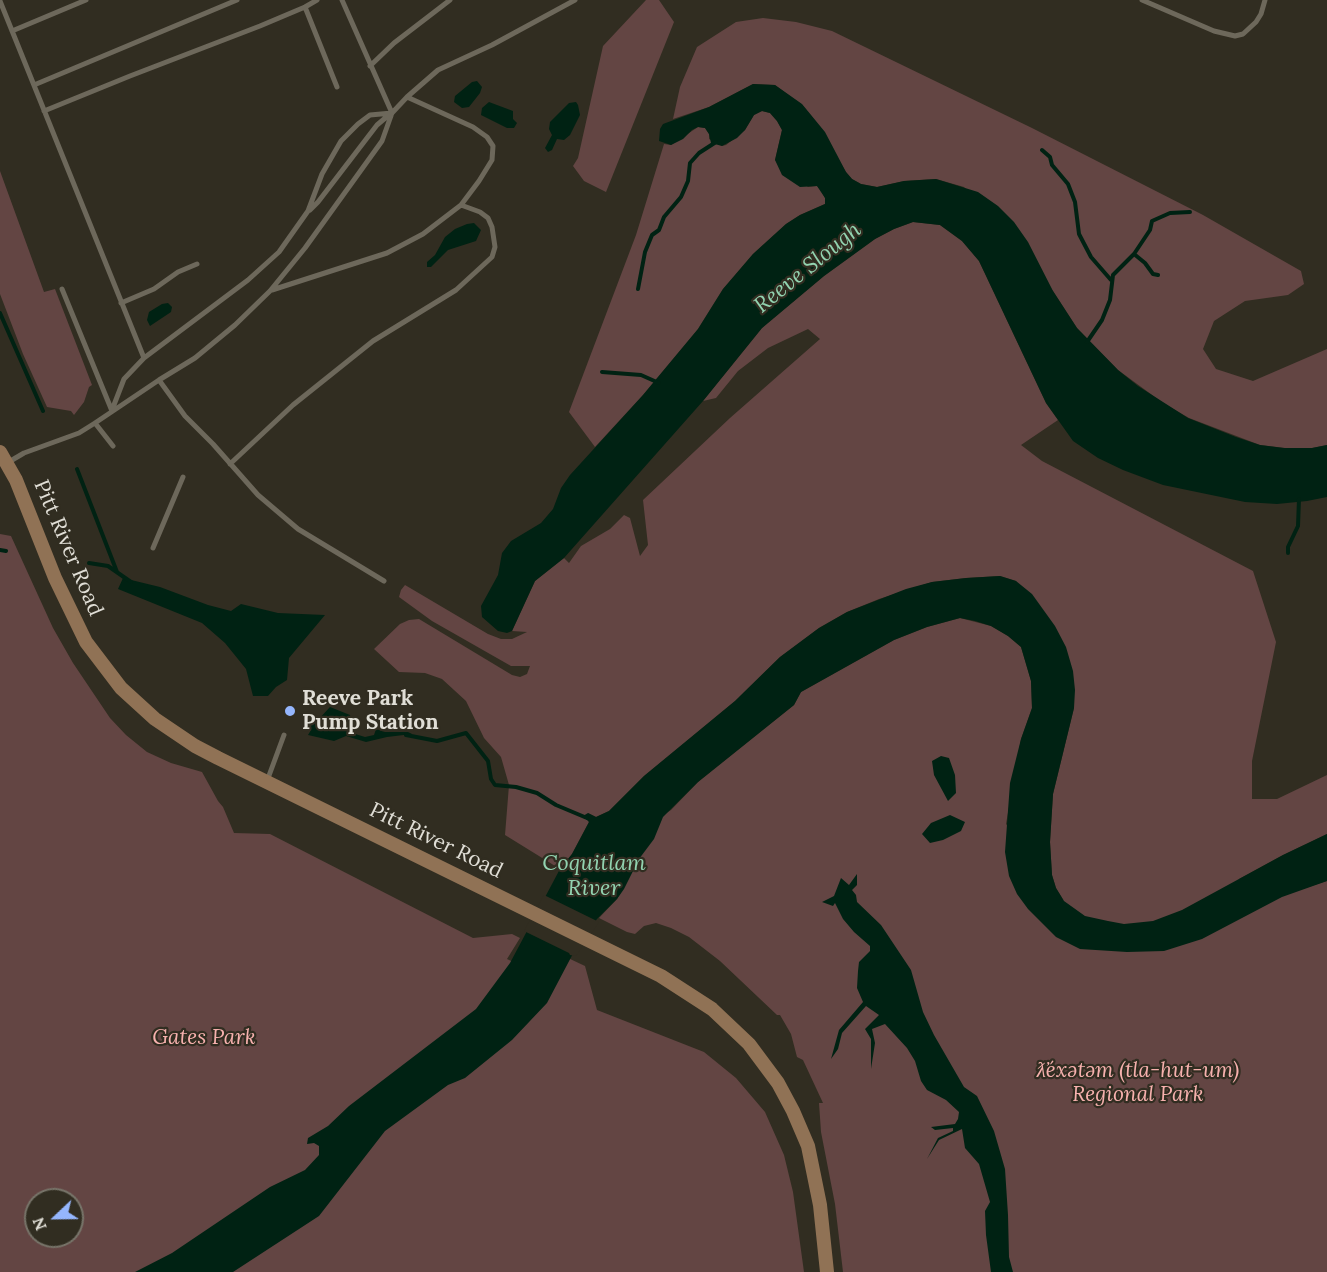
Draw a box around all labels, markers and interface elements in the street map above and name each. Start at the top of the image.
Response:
water label: Reeve Slough [749,217,867,319]
street label: Pitt River Road [28,476,108,620]
place label: Reeve Park Pump Station [302,686,439,736]
marker: Reeve Park Pump Station [283,704,297,718]
street label: Pitt River Road [365,798,507,884]
water label: Coquitlam River [542,851,646,902]
park label: Gates Park [152,1025,256,1051]
park label: ƛ̓éxətəm (tla-hut-um) Regional Park [1037,1058,1239,1108]
north arrow [24,1188,84,1248]
text: N [28,1215,51,1233]

